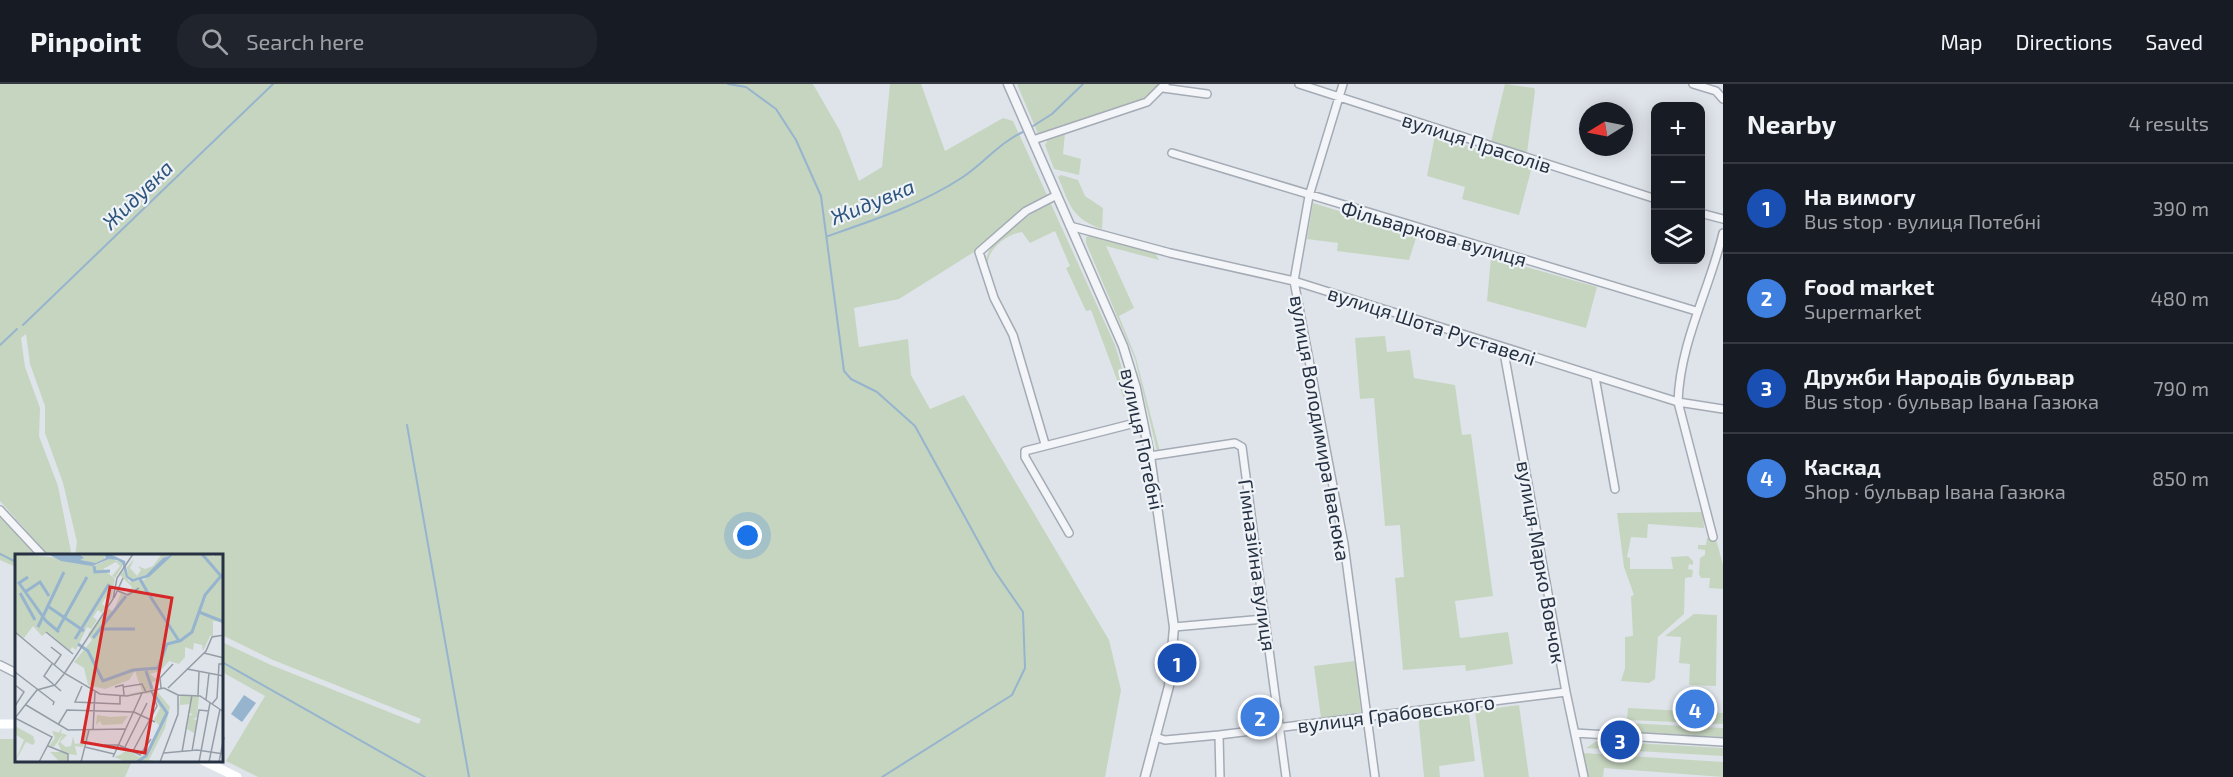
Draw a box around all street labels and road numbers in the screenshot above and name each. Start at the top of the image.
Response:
street label: вулиця Прасолів [1399,107,1555,178]
street label: Фільваркова вулиця [1338,195,1530,272]
street label: вулиця Шота Руставелі [1325,280,1539,371]
street label: вулиця Володимира Івасюка [1285,293,1356,563]
street label: вулиця Потебні [1115,366,1170,512]
street label: вулиця Марко Вовчок [1511,459,1572,666]
street label: Гімназійна вулиця [1233,477,1282,653]
street label: вулиця Грабовського [1296,689,1496,738]

